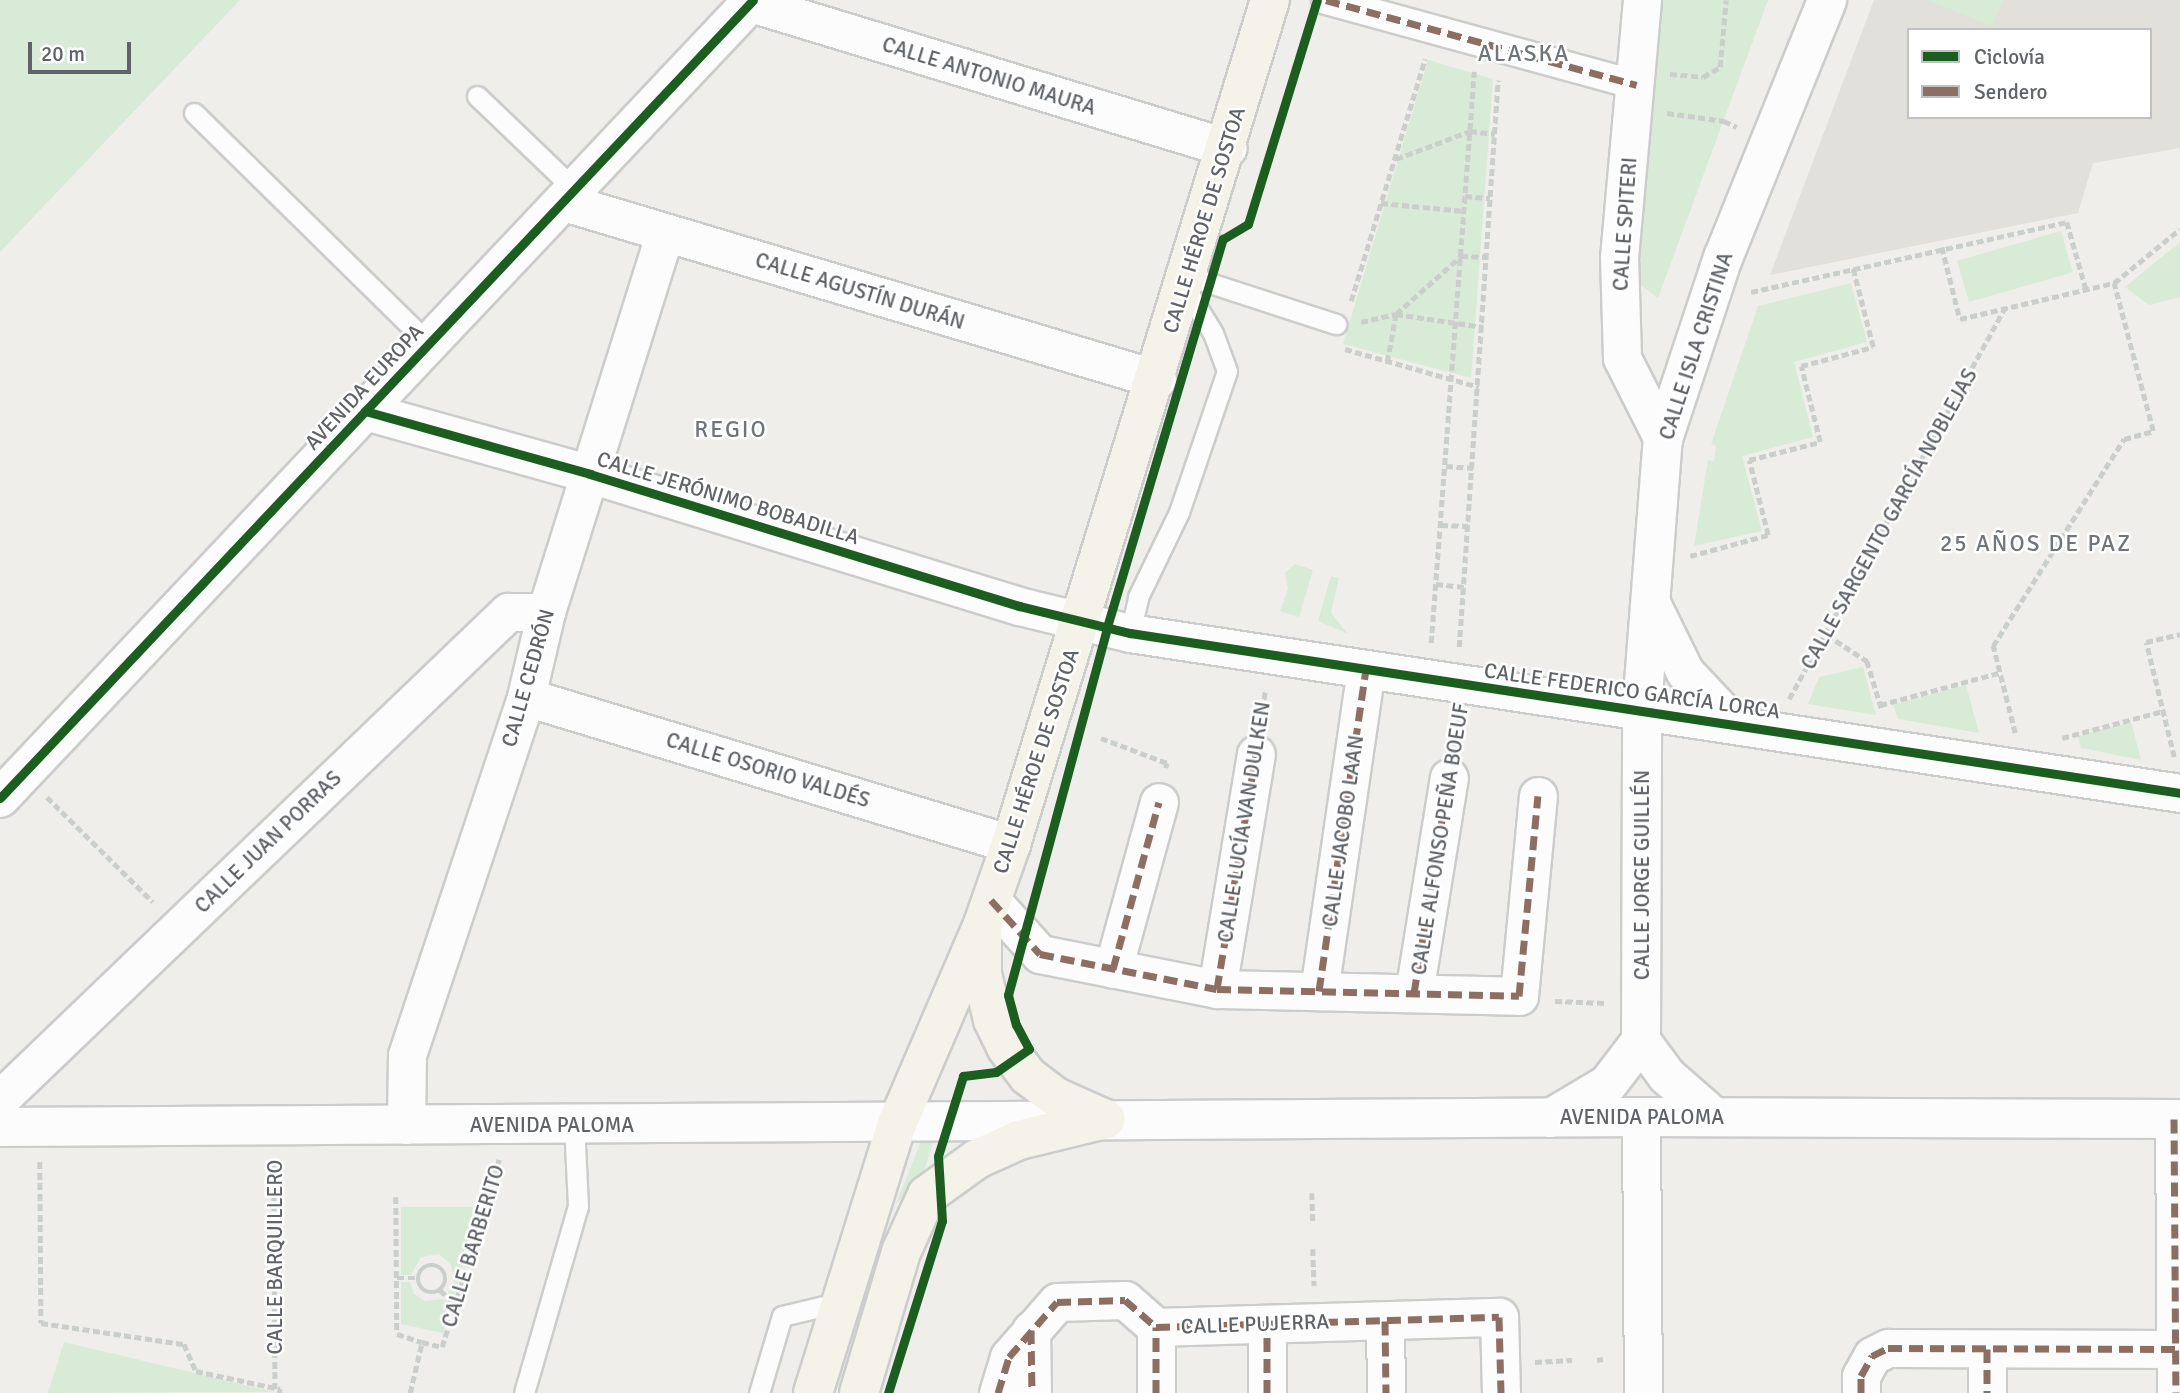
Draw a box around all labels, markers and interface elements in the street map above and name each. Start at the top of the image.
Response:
scale bar [32,28,135,72]
legend [1907,28,2152,119]
street label: CALLE ANTONIO MAURA [879,32,1099,120]
district label: ALASKA [1479,40,1569,68]
text: 20 m [41,41,85,67]
text: Ciclovía [1974,44,2045,70]
text: Sendero [1974,79,2048,105]
street label: CALLE HÉROE DE SOSTOA [1158,104,1250,336]
street label: CALLE SPITERI [1608,156,1642,292]
street label: CALLE AGUSTÍN DURÁN [752,247,968,335]
street label: CALLE ISLA CRISTINA [1654,249,1738,443]
street label: AVENIDA EUROPA [299,319,429,455]
street label: CALLE SARGENTO GARCÍA NOBLEJAS [1796,364,1982,674]
district label: REGIO [695,416,767,444]
street label: CALLE JERÓNIMO BOBADILLA [594,446,862,550]
district label: 25 AÑOS DE PAZ [1942,530,2130,558]
street label: CALLE CEDRÓN [496,606,560,750]
street label: CALLE HÉROE DE SOSTOA [988,645,1084,877]
street label: CALLE FEDERICO GARCÍA LORCA [1482,658,1782,724]
street label: CALLE LUCÍA VAN DULKEN [1212,700,1276,944]
street label: CALLE ALFONSO PEÑA BOEUF [1406,701,1474,977]
street label: CALLE OSORIO VALDÉS [663,727,873,813]
street label: CALLE JACOBO LAAN [1317,734,1369,928]
street label: CALLE JUAN PORRAS [190,766,346,918]
street label: CALLE JORGE GUILLÉN [1629,770,1655,980]
street label: AVENIDA PALOMA [1560,1104,1724,1130]
street label: AVENIDA PALOMA [470,1112,634,1138]
street label: CALLE BARQUILLERO [262,1160,288,1354]
street label: CALLE BARBERITO [436,1162,510,1330]
street label: CALLE PUJERRA [1180,1309,1330,1339]

